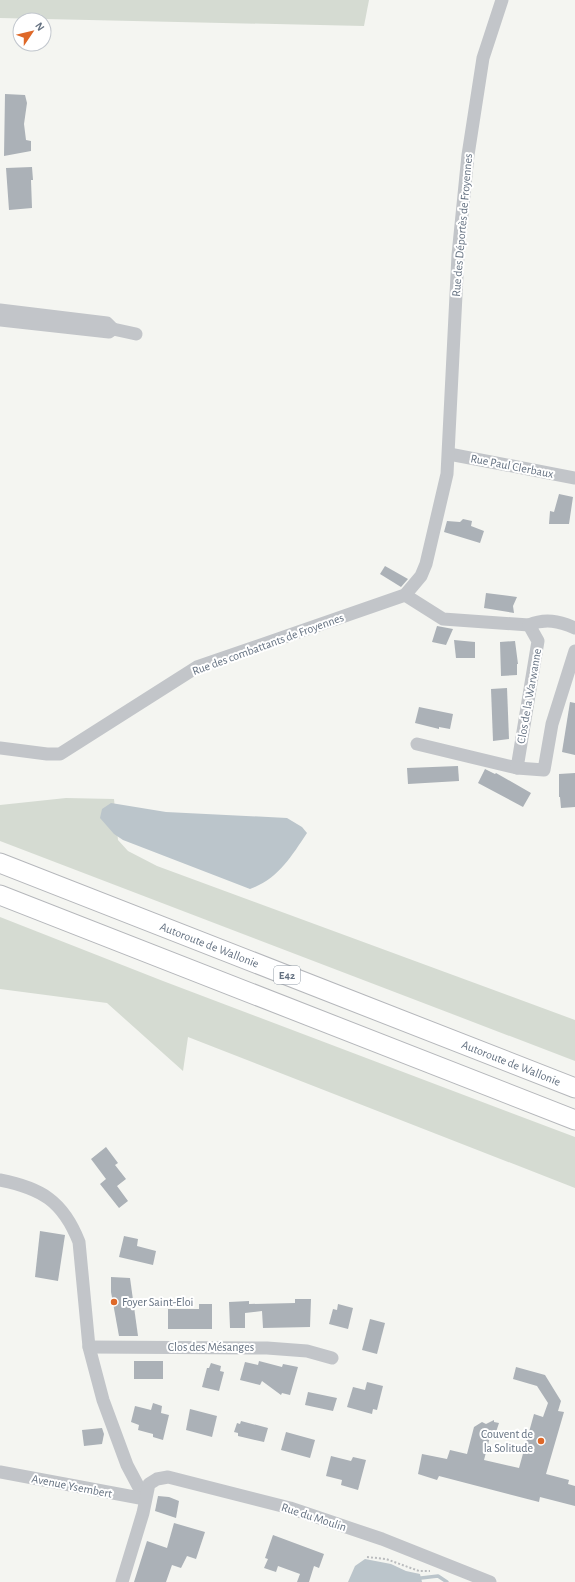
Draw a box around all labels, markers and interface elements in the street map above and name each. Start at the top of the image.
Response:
north arrow [12,12,52,52]
text: N [33,20,46,33]
street label: Rue des Déportès de Froyennes [450,153,475,297]
street label: Rue Paul Clerbaux [469,452,555,480]
street label: Rue des combattants de Froyennes [191,611,346,678]
street label: Clos de la Warwanne [515,648,543,744]
street label: Autoroute de Wallonie [158,920,261,970]
road number: E42 [274,966,300,984]
street label: Autoroute de Wallonie [460,1038,562,1088]
place label: Foyer Saint-Eloi [122,1296,193,1309]
marker: Foyer Saint-Eloi [109,1297,119,1307]
street label: Clos des Mésanges [168,1341,254,1353]
place label: Couvent de la Solitude [481,1428,533,1454]
marker: Couvent de la Solitude [536,1436,546,1446]
street label: Avenue Ysembert [31,1472,113,1500]
street label: Rue du Moulin [280,1501,348,1533]

